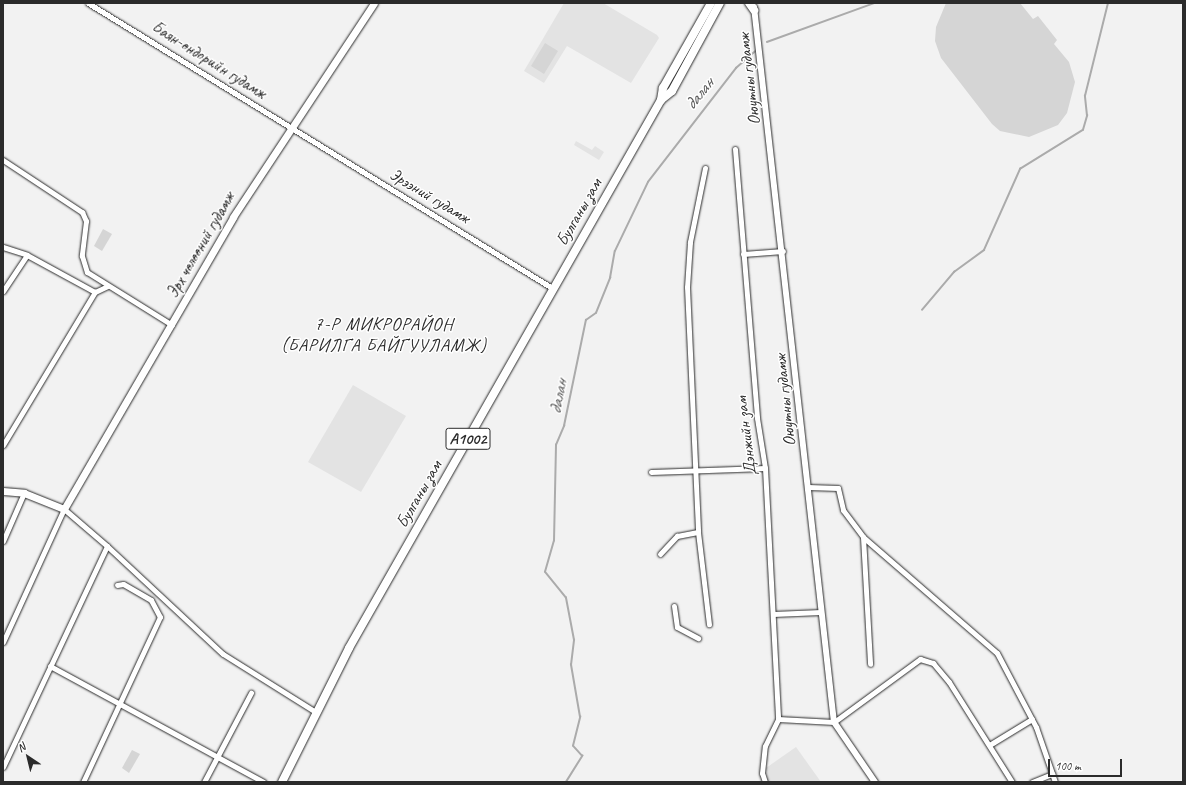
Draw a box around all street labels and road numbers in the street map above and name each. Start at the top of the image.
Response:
street label: Баян-өндорийн гудамж [148,17,270,103]
street label: Оюутны гудамж [733,32,765,126]
street label: Эрээний гудамж [386,164,474,228]
street label: Булганы зам [552,175,606,249]
street label: Эрх чөлөөний гудамж [162,188,240,302]
street label: Оюутны гудамж [770,353,800,447]
street label: Дэнжийн зам [731,395,761,477]
road number: A1002 [445,425,491,453]
street label: Булганы зам [392,457,446,531]

